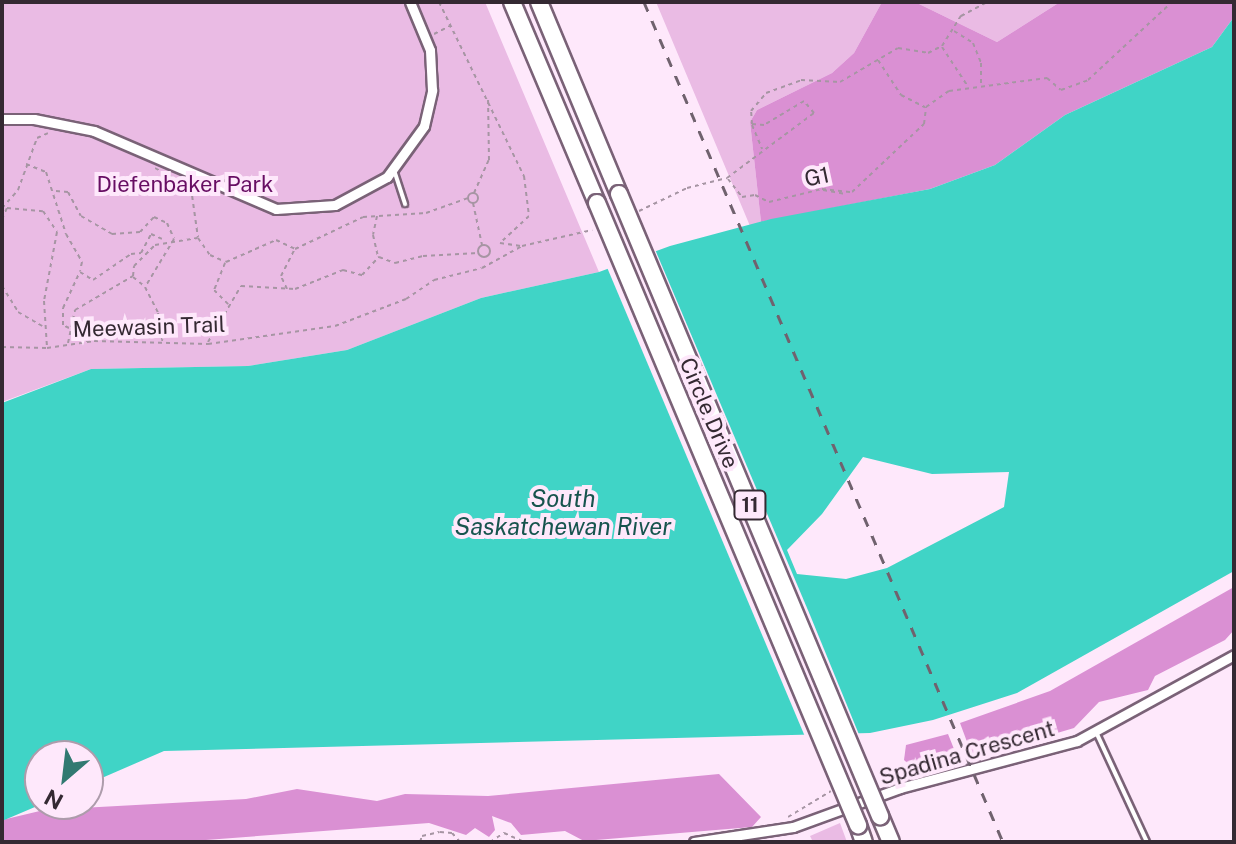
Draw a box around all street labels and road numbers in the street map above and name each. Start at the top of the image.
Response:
street label: G1 [802,161,832,193]
street label: Meewasin Trail [72,311,226,343]
street label: Circle Drive [674,354,744,472]
road number: 11 [732,489,768,521]
street label: Spadina Crescent [876,715,1058,791]

